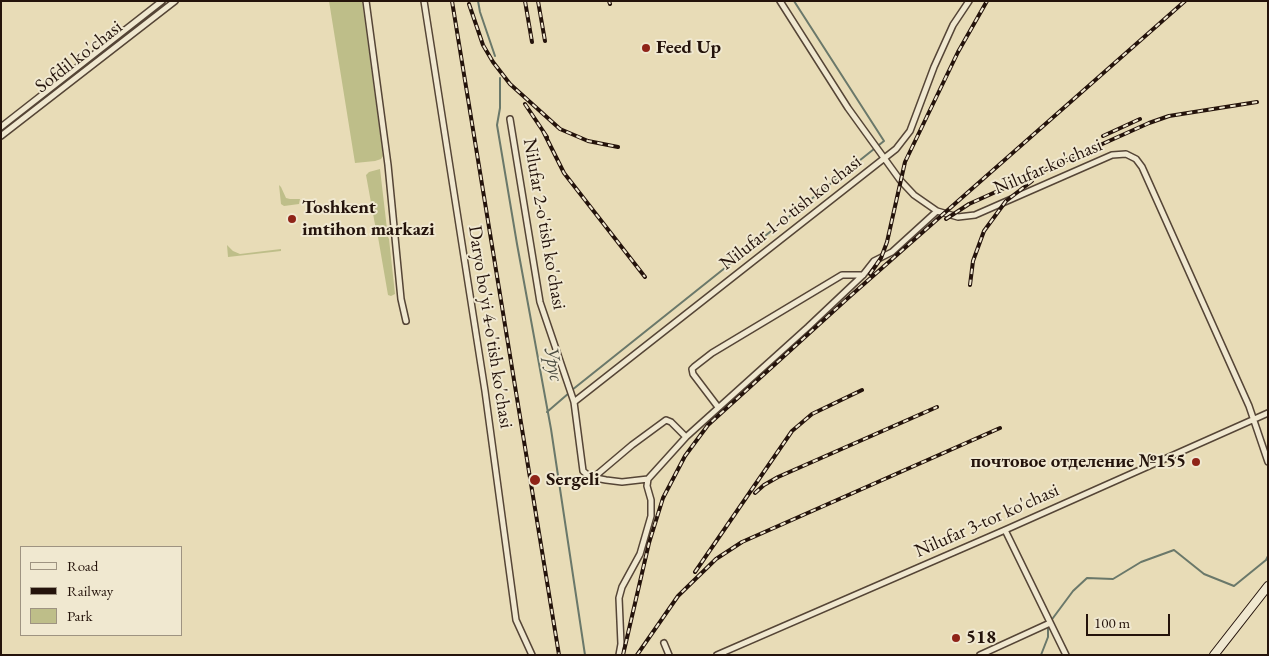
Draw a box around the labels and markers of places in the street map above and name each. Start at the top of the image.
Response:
place label: Feed Up [656,37,721,59]
marker: Feed Up [640,42,652,54]
place label: Toshkent imtihon markazi [302,197,435,241]
marker: Toshkent imtihon markazi [286,213,298,225]
place label: почтовое отделение №155 [970,451,1186,473]
marker: почтовое отделение №155 [1190,456,1202,468]
place label: Sergeli [546,469,600,491]
marker: Sergeli [528,473,542,487]
place label: 518 [966,627,996,649]
marker: 518 [950,632,962,644]

